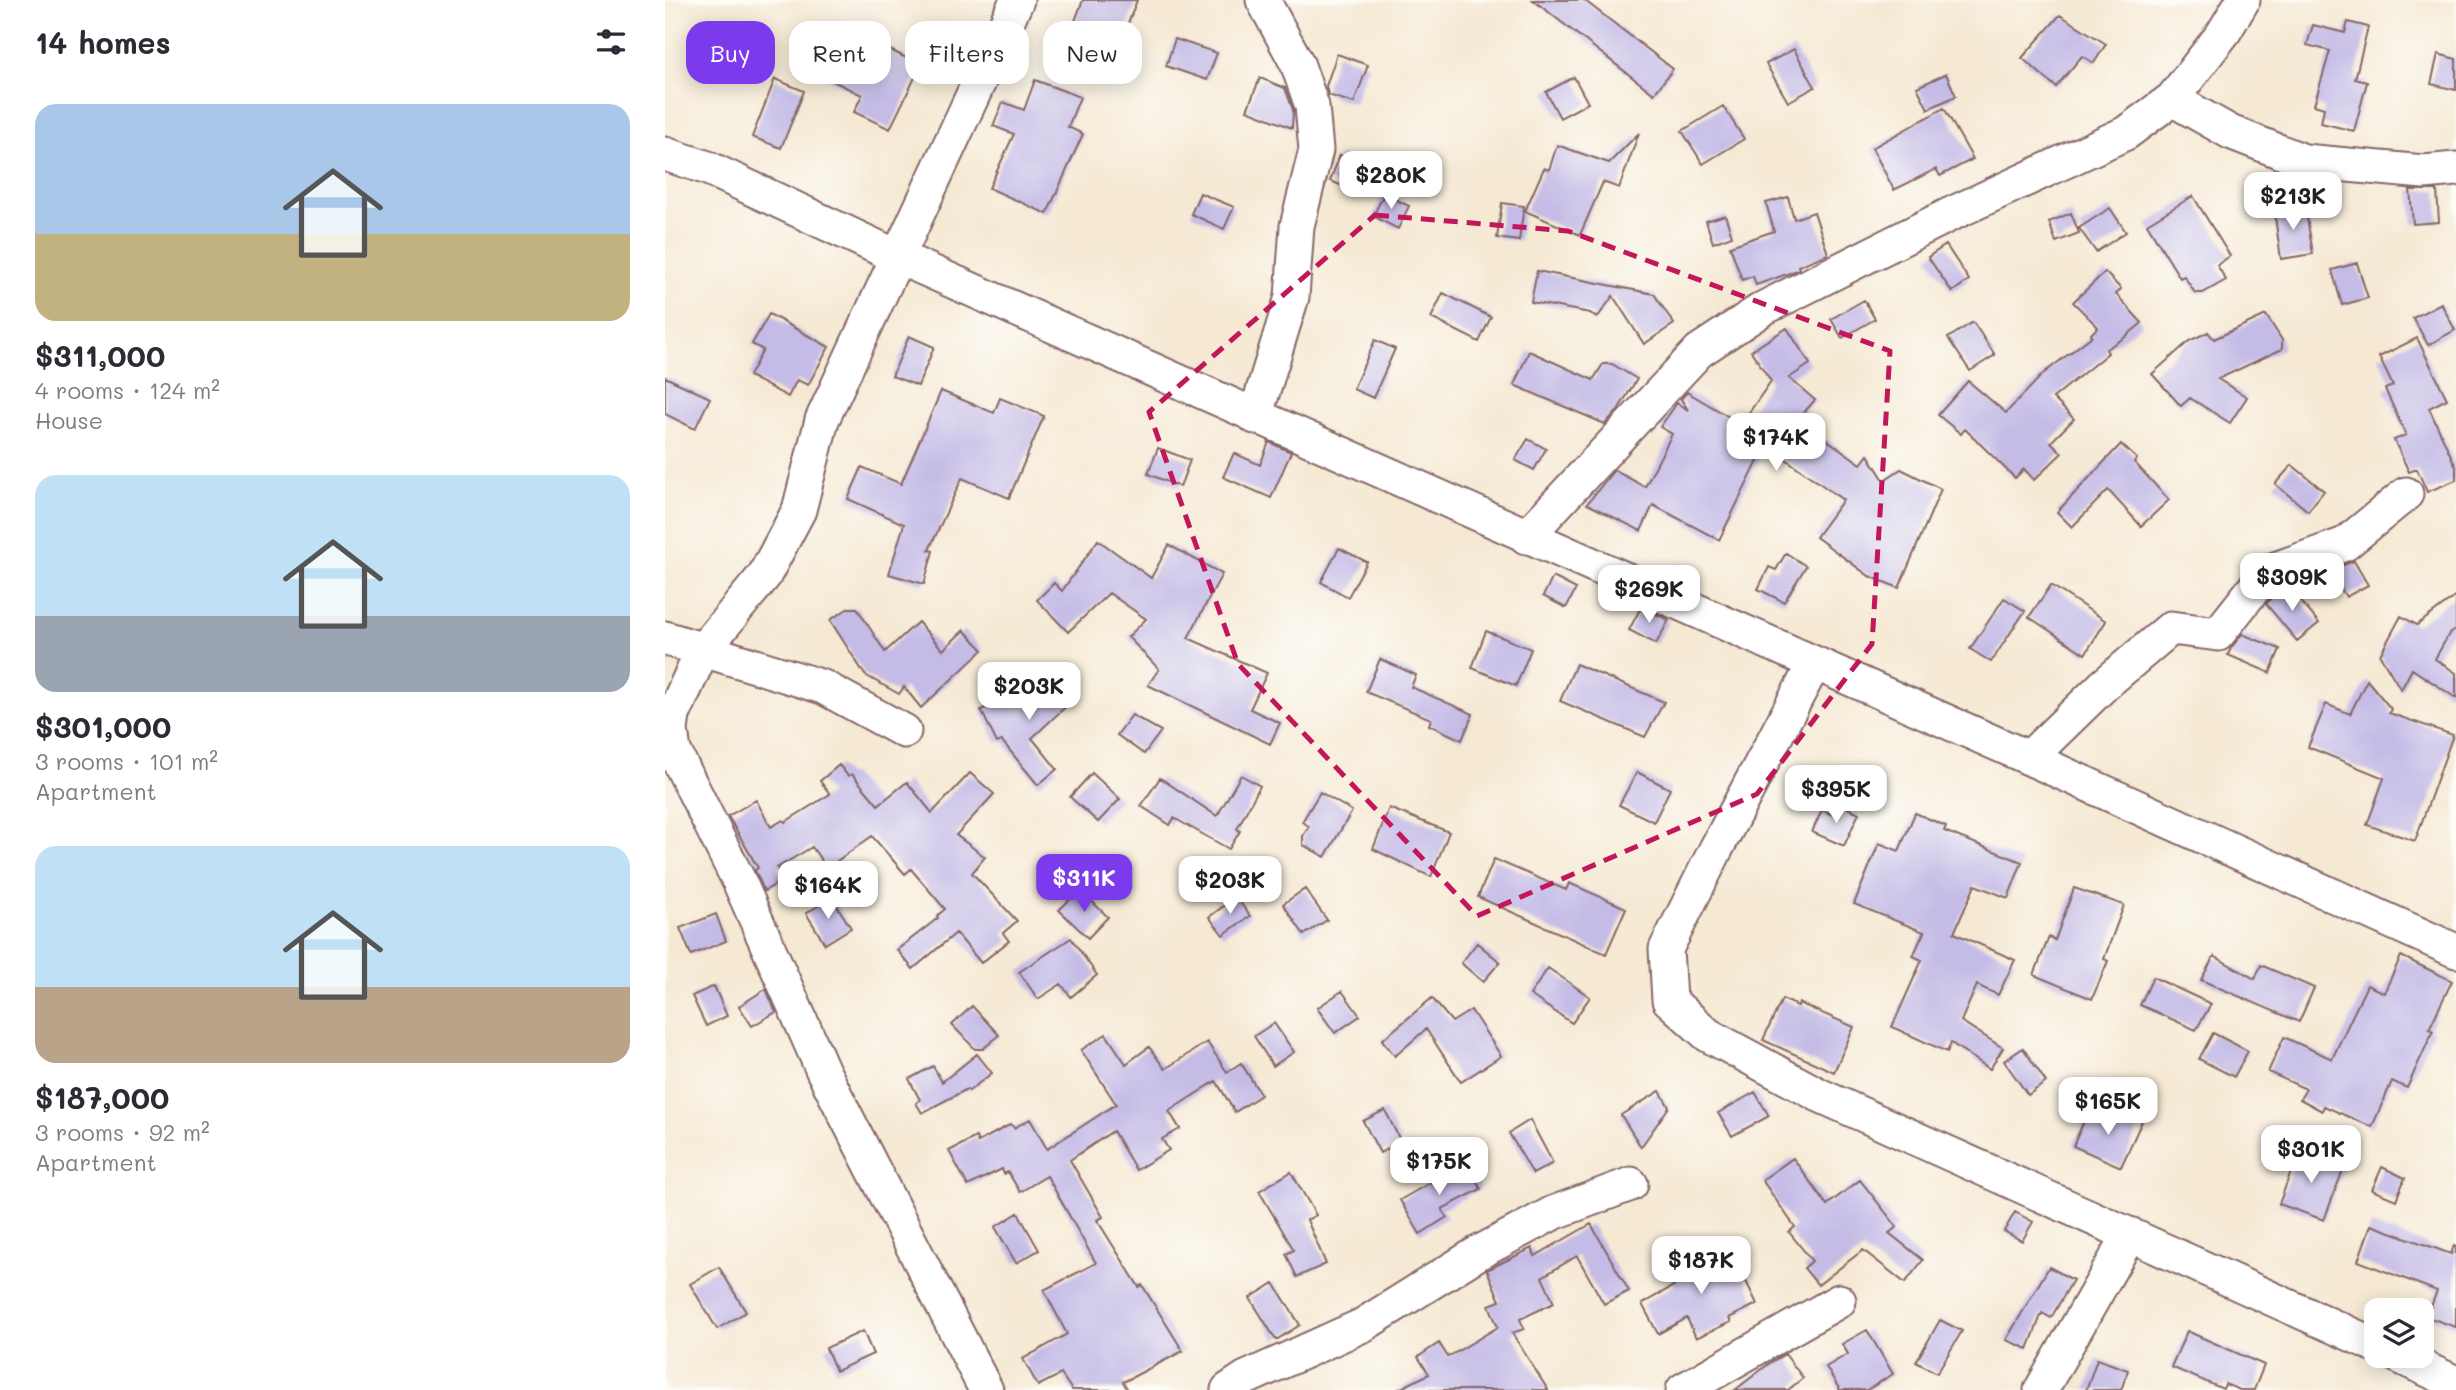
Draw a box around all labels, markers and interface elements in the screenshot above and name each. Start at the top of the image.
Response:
chip: Buy [686,21,775,84]
chip: Rent [789,21,891,84]
chip: Filters [905,21,1029,84]
chip: New [1043,21,1142,84]
text: 14 homes [35,22,171,62]
icon: filters [592,23,630,61]
icon: home [270,150,396,276]
pin: $280K [1342,152,1440,211]
text: $280K [1355,159,1427,189]
pin: $213K [2244,173,2342,232]
text: $213K [2260,180,2326,210]
text: $311,000 [35,335,165,375]
text: 4 rooms · 124 m² [35,375,220,405]
text: House [35,405,103,435]
pin: $174K [1727,414,1825,473]
text: $174K [1743,421,1809,451]
icon: home [270,521,396,647]
pin: $309K [2243,554,2341,613]
text: $309K [2256,561,2328,591]
pin: $269K [1600,566,1698,625]
text: $269K [1614,573,1684,603]
pin: $203K [980,662,1078,722]
text: $203K [994,670,1064,700]
text: $301,000 [35,706,171,746]
text: 3 rooms · 101 m² [35,746,218,776]
pin: $395K [1787,766,1885,825]
text: $395K [1801,773,1871,803]
text: Apartment [35,776,157,806]
pin: $311K [1035,855,1133,914]
pin: $203K [1181,856,1279,916]
pin: $164K [779,862,877,921]
text: $311K [1052,862,1116,892]
text: $203K [1195,864,1265,894]
text: $164K [794,869,862,899]
icon: home [270,892,396,1018]
text: $187,000 [35,1077,169,1117]
pin: $165K [2059,1078,2157,1137]
text: $165K [2075,1085,2141,1115]
text: 3 rooms · 92 m² [35,1117,210,1147]
pin: $301K [2262,1126,2360,1185]
text: $301K [2277,1133,2345,1163]
pin: $175K [1390,1138,1488,1197]
text: $175K [1406,1145,1472,1175]
text: Apartment [35,1147,157,1177]
pin: $187K [1652,1236,1750,1296]
text: $187K [1668,1244,1734,1274]
map controls [2364,1298,2434,1368]
button: layers [2364,1298,2434,1368]

